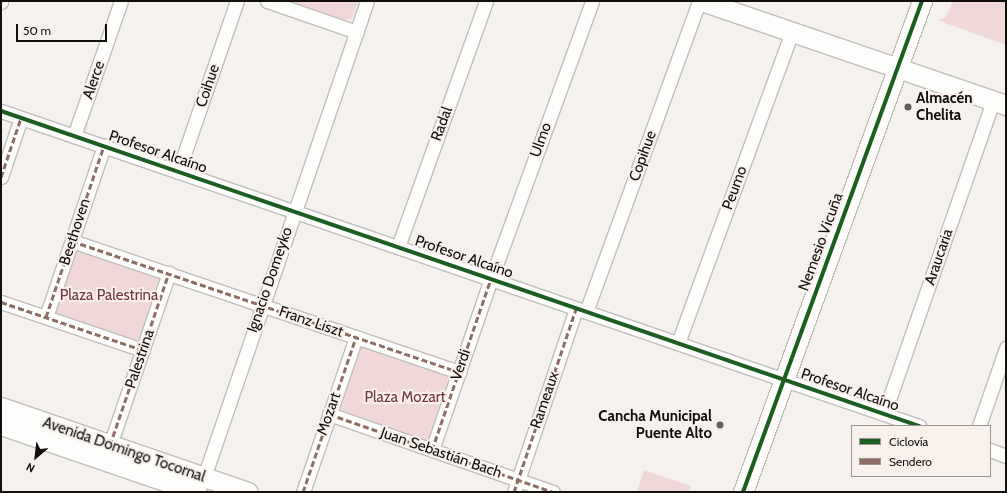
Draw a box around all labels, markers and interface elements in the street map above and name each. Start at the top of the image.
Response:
scale bar [18,16,109,42]
text: 50 m [23,23,51,38]
street label: Alerce [79,59,109,101]
street label: Coihue [192,62,224,110]
place label: Almacén Chelita [916,89,972,124]
marker: Almacén Chelita [903,102,913,112]
street label: Radal [428,104,456,144]
street label: Ulmo [526,120,556,160]
street label: Profesor Alcaíno [107,127,209,177]
street label: Copihue [626,128,660,184]
street label: Peumo [719,164,751,212]
street label: Nemesio Vicuña [795,190,847,294]
street label: Beethoven [56,196,94,268]
street label: Ignacio Domeyko [244,225,296,335]
street label: Araucaria [921,227,957,287]
street label: Profesor Alcaíno [413,232,515,282]
park label: Plaza Palestrina [60,287,158,305]
street label: Franz Liszt [276,303,346,341]
street label: Palestrina [121,327,159,391]
street label: Verdi [447,347,475,383]
street label: Profesor Alcaíno [799,365,901,415]
street label: Rameaux [527,369,563,431]
park label: Plaza Mozart [364,389,446,407]
street label: Mozart [313,390,345,438]
place label: Cancha Municipal Puente Alto [598,407,712,442]
street label: Avenida Domingo Tocornal [40,414,208,486]
marker: Cancha Municipal Puente Alto [715,420,725,430]
street label: Juan Sebastián Bach [378,424,504,482]
legend [851,425,991,477]
text: Ciclovía [889,434,928,449]
north arrow [16,437,56,477]
text: Sendero [889,454,932,469]
text: N [24,460,37,476]

